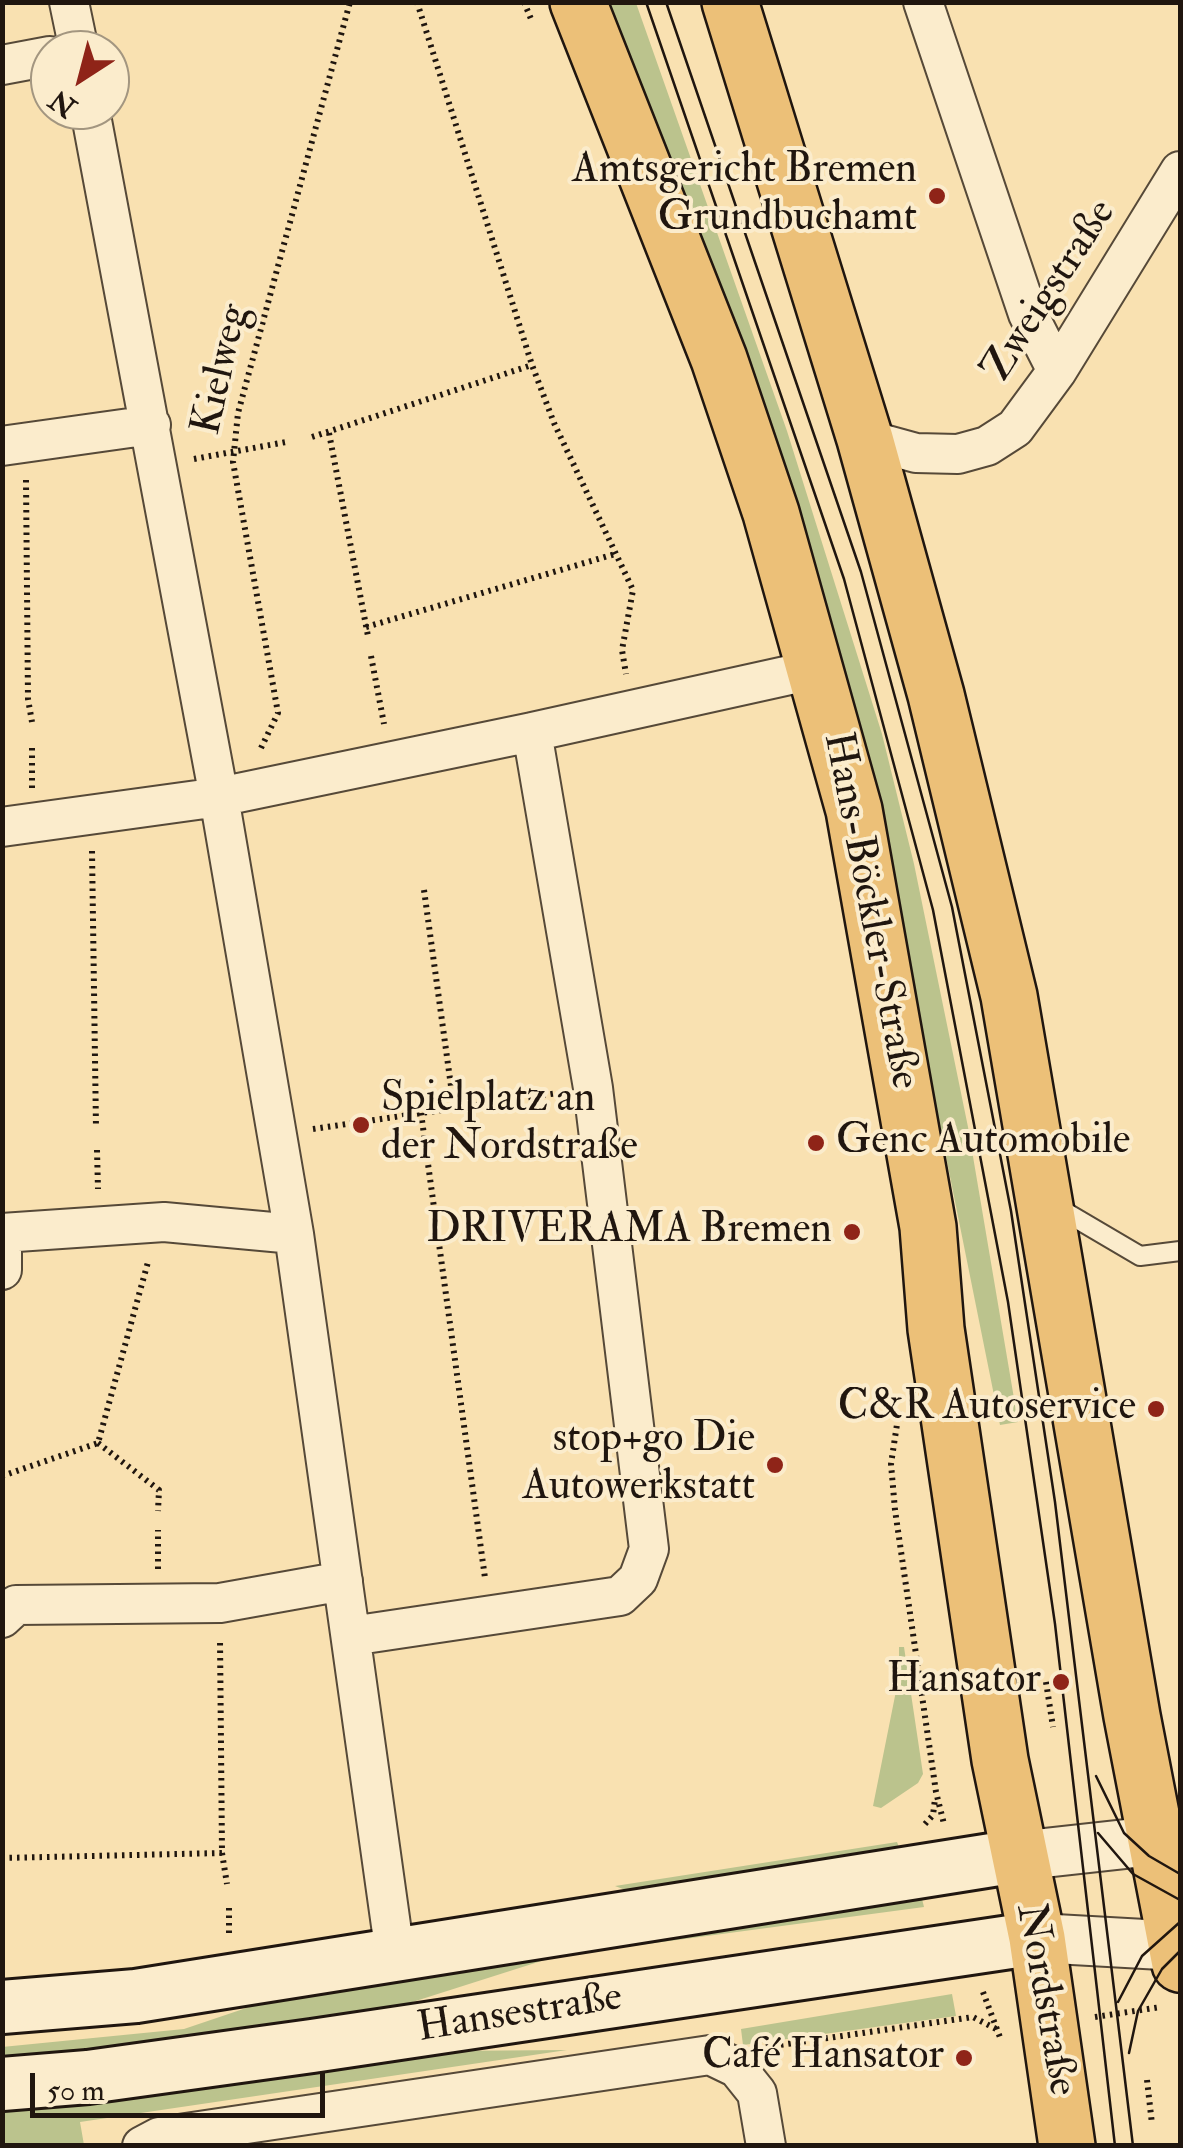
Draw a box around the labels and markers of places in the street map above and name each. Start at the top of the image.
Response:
place label: Amtsgericht Bremen Grundbuchamt [572,147,917,245]
marker: Amtsgericht Bremen Grundbuchamt [926,185,948,207]
place label: Spielplatz an der Nordstraße [381,1076,638,1174]
marker: Spielplatz an der Nordstraße [350,1114,372,1136]
place label: Genc Automobile [836,1118,1130,1168]
marker: Genc Automobile [805,1132,827,1154]
place label: DRIVERAMA Bremen [426,1207,832,1257]
marker: DRIVERAMA Bremen [841,1221,863,1243]
place label: C&R Autoservice [838,1384,1136,1434]
marker: C&R Autoservice [1145,1398,1167,1420]
place label: stop+go Die Autowerkstatt [523,1416,755,1514]
marker: stop+go Die Autowerkstatt [764,1454,786,1476]
place label: Hansator [887,1657,1041,1707]
marker: Hansator [1050,1671,1072,1693]
place label: Café Hansator [702,2033,944,2083]
marker: Café Hansator [953,2047,975,2069]

